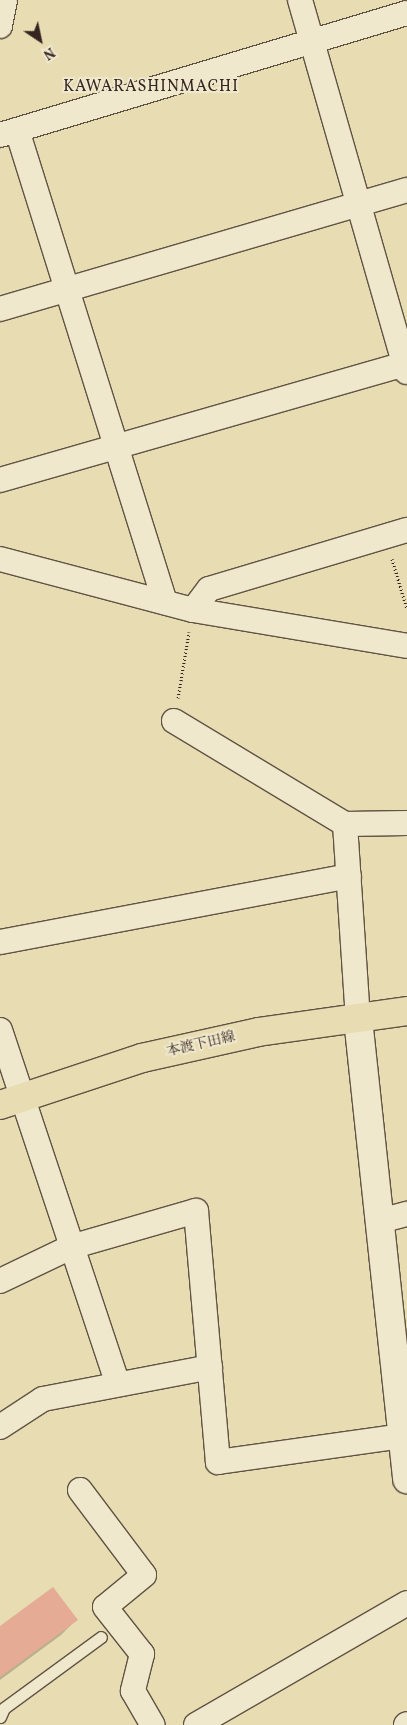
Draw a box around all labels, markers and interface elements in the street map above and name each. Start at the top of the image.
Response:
north arrow [15,15,65,65]
text: N [39,42,58,64]
district label: KAWARASHINMACHI [61,77,241,97]
street label: 本渡下田線 [165,1029,237,1061]

